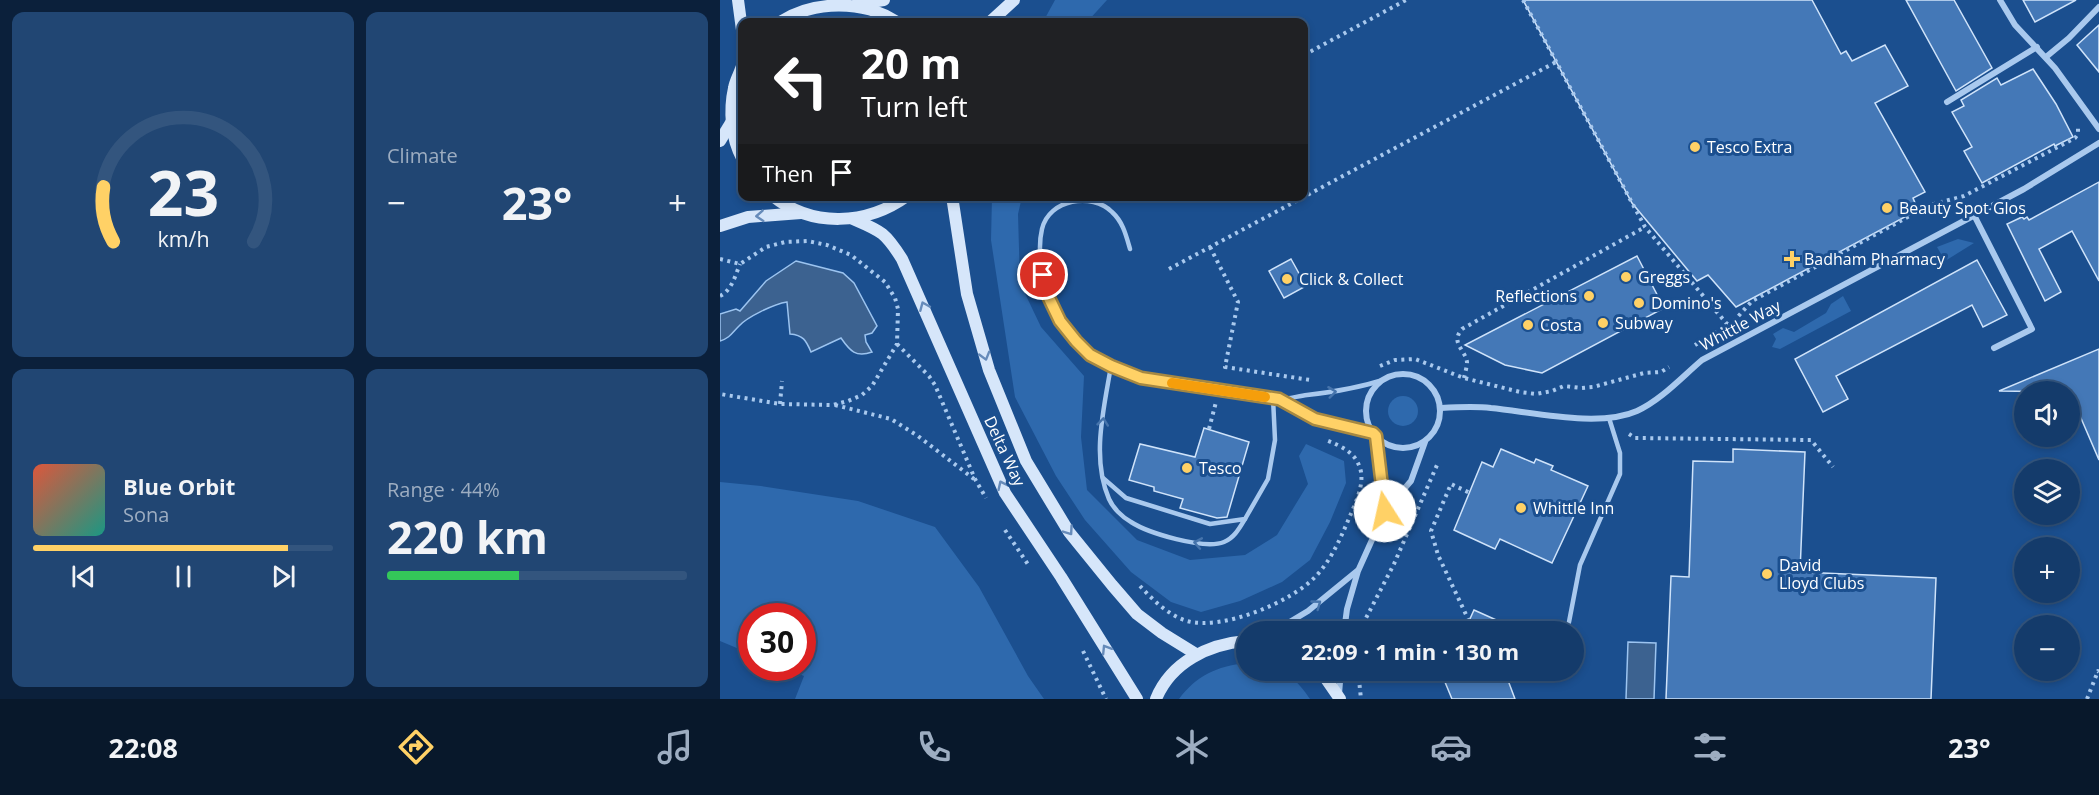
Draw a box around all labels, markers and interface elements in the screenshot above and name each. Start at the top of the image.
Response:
text: 20 m [861,34,961,91]
icon: left [762,42,840,120]
text: Turn left [861,88,968,125]
place label: Tesco Extra [1707,136,1792,158]
marker: Tesco Extra [1688,140,1702,154]
text: Climate [387,142,458,169]
text: 23 [147,149,219,234]
icon: arrive [825,156,858,189]
text: Then [762,158,813,188]
text: 23° [502,172,572,233]
text: − [387,180,406,225]
text: + [668,180,687,225]
place label: Beauty Spot Glos [1899,197,2026,219]
marker: Beauty Spot Glos [1880,201,1894,215]
one-way arrow [756,210,765,223]
text: km/h [157,224,209,253]
place label: Badham Pharmacy [1804,248,1946,270]
pin [1017,249,1068,300]
marker: Badham Pharmacy [1785,252,1799,266]
icon: arrive [1026,258,1059,291]
place label: Greggs [1638,266,1690,288]
place label: Click & Collect [1299,268,1404,290]
marker: Greggs [1619,270,1633,284]
marker: Click & Collect [1280,272,1294,286]
place label: Reflections [1495,285,1577,307]
marker: Reflections [1582,289,1596,303]
place label: Domino's [1651,292,1722,314]
street label: Whittle Way [1696,294,1785,356]
marker: Domino's [1632,296,1646,310]
one-way arrow [919,301,931,312]
place label: Subway [1615,312,1674,334]
place label: Costa [1540,314,1582,336]
marker: Subway [1596,316,1610,330]
marker: Costa [1521,318,1535,332]
one-way arrow [978,350,990,361]
map controls [2014,381,2080,681]
button: sound [2014,381,2080,447]
one-way arrow [1327,386,1336,399]
street label: Delta Way [979,412,1031,491]
one-way arrow [1096,417,1109,426]
place label: Tesco [1199,457,1242,479]
button: layers [2014,459,2080,525]
marker: Tesco [1180,461,1194,475]
text: Blue Orbit [123,471,235,501]
text: Range · 44% [387,476,500,503]
position arrow [1353,479,1417,543]
one-way arrow [997,480,1009,491]
place label: Whittle Inn [1533,497,1614,519]
text: Sona [123,501,169,528]
marker: Whittle Inn [1514,501,1528,515]
text: 220 km [387,506,548,567]
one-way arrow [1062,524,1073,535]
button: + [2014,537,2080,603]
one-way arrow [1193,538,1203,550]
place label: David Lloyd Clubs [1779,554,1864,594]
icon: previous [67,560,100,593]
icon: pause [167,560,200,593]
icon: next [267,560,300,593]
marker: David Lloyd Clubs [1760,567,1774,581]
one-way arrow [1311,600,1322,611]
speed limit sign: 30 [738,603,816,681]
button: − [2014,615,2080,681]
text: 22:09 · 1 min · 130 m [1301,636,1519,666]
one-way arrow [1102,645,1114,655]
icon: directions [395,726,437,768]
icon: music [654,726,696,768]
icon: phone [913,726,955,768]
icon: climate [1171,726,1213,768]
icon: car [1430,726,1472,768]
icon: filters [1689,726,1731,768]
text: 22:08 [108,729,178,766]
text: 23° [1948,729,1990,766]

